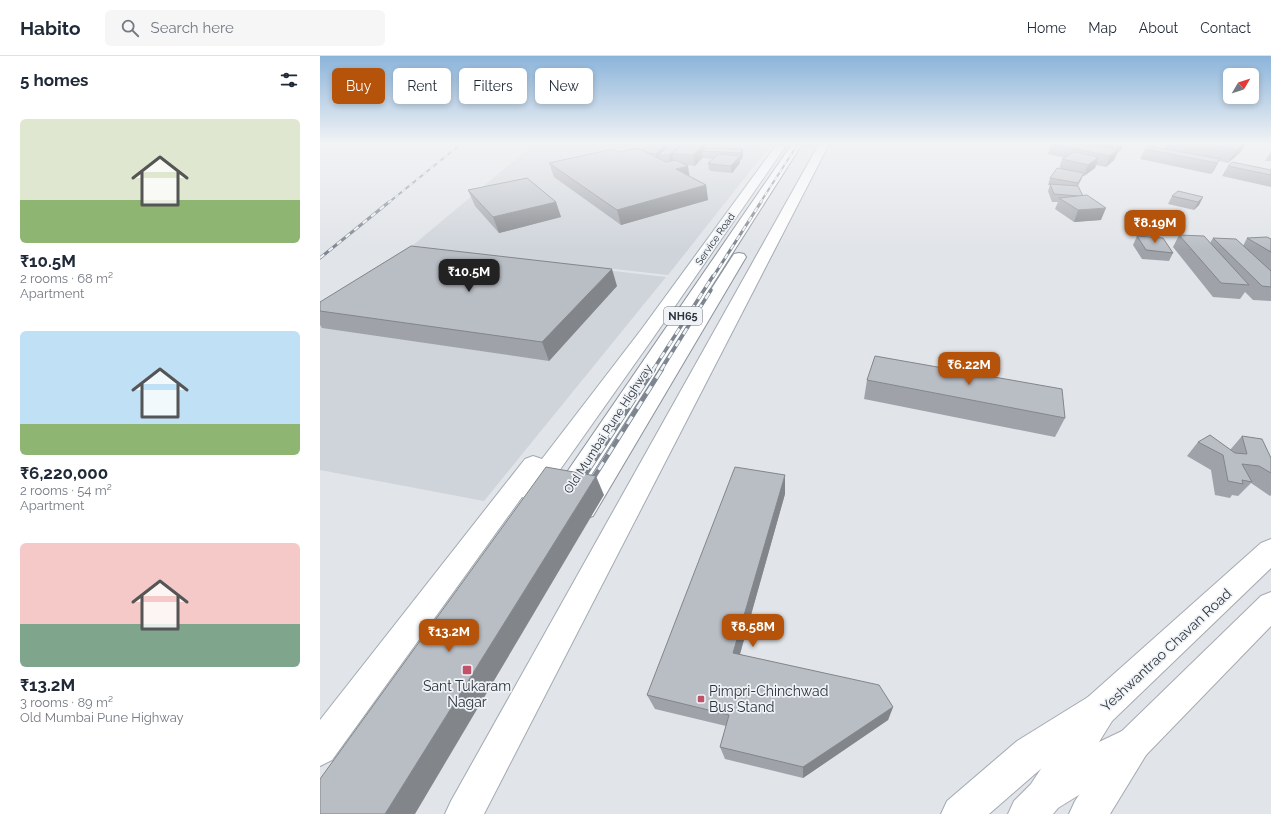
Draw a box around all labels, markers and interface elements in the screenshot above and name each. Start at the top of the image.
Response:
search box [105,10,385,46]
text: Habito [20,17,81,39]
icon: search [119,17,141,39]
text: Search here [151,19,234,37]
text: Home [1027,20,1066,36]
text: Map [1088,20,1117,36]
text: About [1139,20,1178,36]
text: Contact [1200,20,1251,36]
chip: Buy [332,68,385,104]
chip: Rent [393,68,451,104]
chip: Filters [459,68,527,104]
chip: New [535,68,593,104]
north arrow [1223,68,1259,104]
map controls [1223,68,1259,104]
icon: filters [278,69,300,91]
text: 5 homes [20,70,88,90]
icon: home [124,145,196,217]
pin: ₹8.19M [1122,210,1188,244]
street label: Service Road [693,211,737,267]
text: ₹8.19M [1133,215,1177,230]
text: ₹10.5M [20,251,76,271]
pin: ₹10.5M [436,259,502,293]
text: ₹10.5M [448,264,490,279]
text: 2 rooms · 68 m² [20,271,113,286]
text: Apartment [20,286,84,301]
road number: NH65 [664,307,702,325]
pin: ₹6.22M [936,352,1002,386]
icon: home [124,357,196,429]
text: ₹6.22M [947,357,991,372]
street label: Old Mumbai Pune Highway [561,361,655,496]
text: ₹6,220,000 [20,463,108,483]
text: 2 rooms · 54 m² [20,483,112,498]
text: Apartment [20,498,84,513]
icon: home [124,569,196,641]
street label: Yeshwantrao Chavan Road [1098,585,1234,715]
pin: ₹8.58M [720,614,786,648]
pin: ₹13.2M [416,619,482,653]
text: ₹8.58M [731,619,775,634]
text: ₹13.2M [428,624,470,639]
marker: Sant Tukaram Nagar [461,664,473,676]
text: ₹13.2M [20,675,75,695]
place label: Sant Tukaram Nagar [423,678,511,710]
place label: Pimpri-Chinchwad Bus Stand [709,683,828,715]
marker: Pimpri-Chinchwad Bus Stand [696,694,706,704]
text: 3 rooms · 89 m² [20,695,113,710]
text: Old Mumbai Pune Highway [20,710,184,725]

